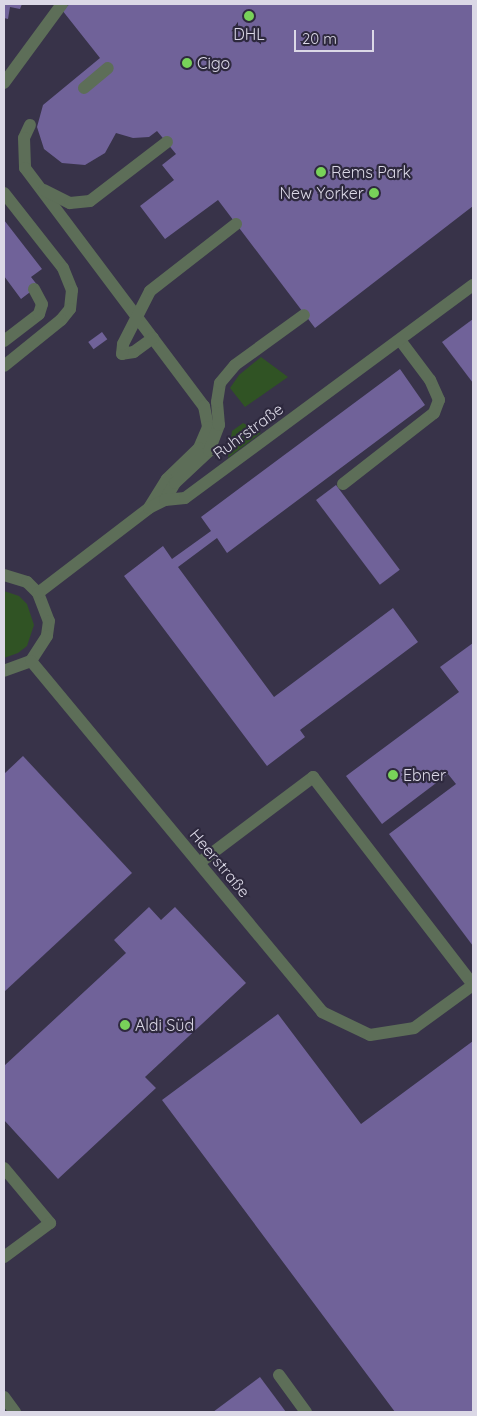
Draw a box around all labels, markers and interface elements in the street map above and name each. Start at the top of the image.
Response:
marker: DHL [243,10,255,22]
scale bar [297,20,377,52]
place label: DHL [233,24,265,44]
text: 20 m [302,29,337,48]
place label: Cigo [197,53,230,73]
marker: Cigo [181,57,193,69]
place label: Rems Park [331,162,411,182]
marker: Rems Park [315,166,327,178]
place label: New Yorker [279,183,364,203]
marker: New Yorker [368,187,380,199]
street label: Ruhrstraße [209,399,287,463]
place label: Ebner [403,765,446,785]
marker: Ebner [387,769,399,781]
street label: Heerstraße [186,825,254,901]
place label: Aldi Süd [135,1015,194,1035]
marker: Aldi Süd [119,1019,131,1031]

